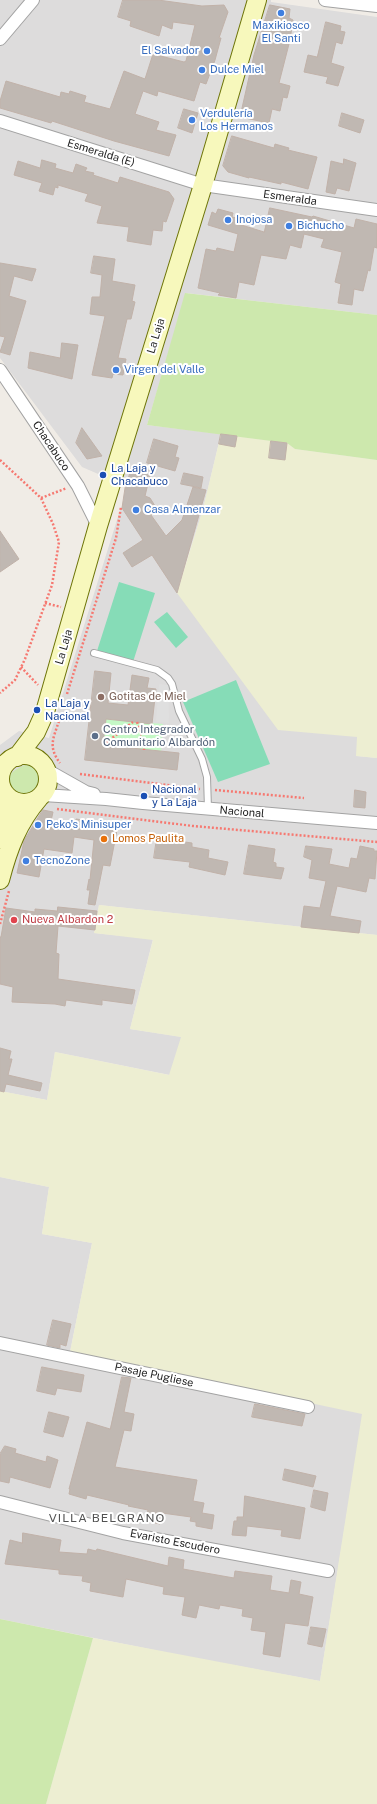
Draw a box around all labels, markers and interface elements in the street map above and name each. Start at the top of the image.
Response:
marker: Maxikiosco El Santi [276,8,286,18]
place label: Maxikiosco El Santi [252,19,310,45]
place label: El Salvador [141,44,199,58]
marker: El Salvador [202,46,212,56]
place label: Dulce Miel [210,63,264,77]
marker: Dulce Miel [197,65,207,75]
place label: Verdulería Los Hermanos [200,107,273,133]
marker: Verdulería Los Hermanos [187,115,197,125]
street label: Esmeralda (E) [66,136,136,170]
street label: Esmeralda [262,188,318,208]
place label: Inojosa [236,213,272,227]
marker: Inojosa [223,215,233,225]
place label: Bichucho [297,219,344,233]
marker: Bichucho [284,221,294,231]
street label: La Laja [144,317,168,355]
place label: Virgen del Valle [124,363,204,377]
marker: Virgen del Valle [111,365,121,375]
street label: Chacabuco [30,419,72,473]
place label: La Laja y Chacabuco [111,462,168,488]
marker: La Laja y Chacabuco [98,470,108,480]
place label: Casa Almenzar [144,503,221,517]
marker: Casa Almenzar [131,505,141,515]
street label: La Laja [53,628,75,666]
place label: Gotitas de Miel [109,690,186,704]
marker: Gotitas de Miel [96,692,106,702]
place label: La Laja y Nacional [45,697,90,723]
marker: La Laja y Nacional [32,705,42,715]
place label: Centro Integrador Comunitario Albardón [103,723,215,749]
marker: Centro Integrador Comunitario Albardón [90,731,100,741]
place label: Nacional y La Laja [152,783,197,809]
marker: Nacional y La Laja [139,791,149,801]
street label: Nacional [219,803,265,821]
place label: Peko's Minisuper [46,818,131,832]
marker: Peko's Minisuper [33,820,43,830]
place label: Lomos Paulita [112,832,184,846]
marker: Lomos Paulita [99,834,109,844]
place label: TecnoZone [34,854,90,868]
marker: TecnoZone [21,856,31,866]
place label: Nueva Albardon 2 [22,913,113,927]
marker: Nueva Albardon 2 [9,915,19,925]
street label: Pasaje Pugliese [113,1360,195,1390]
district label: VILLA BELGRANO [49,1511,165,1525]
street label: Evaristo Escudero [129,1527,221,1557]

